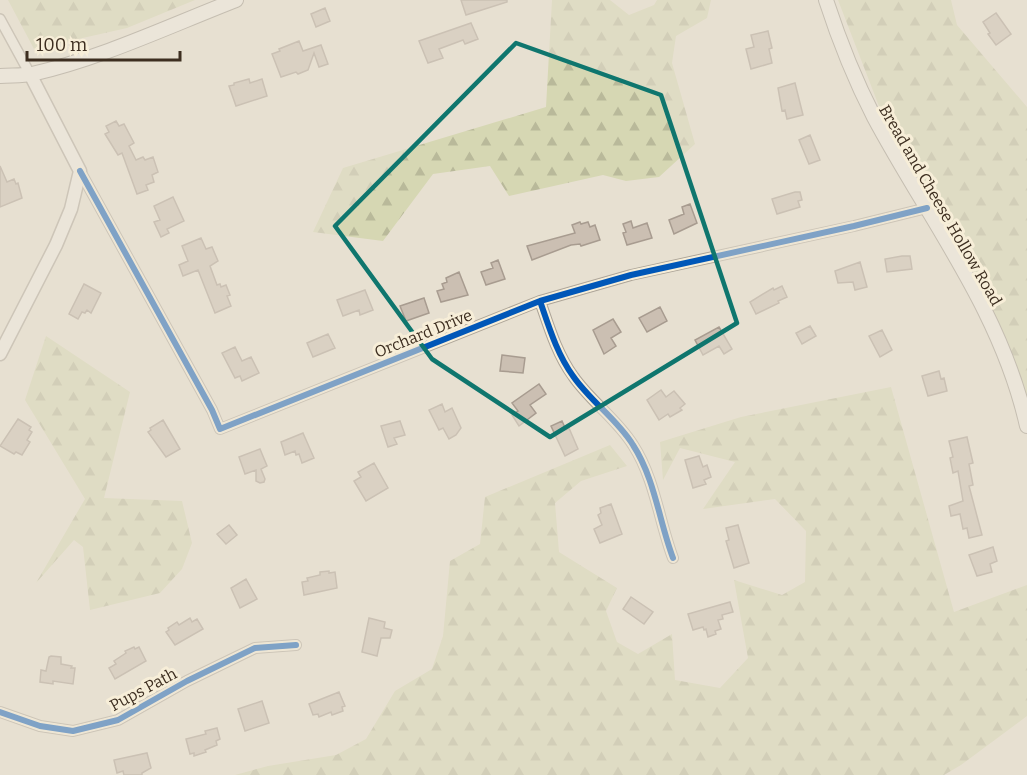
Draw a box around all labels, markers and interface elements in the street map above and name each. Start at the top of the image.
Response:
scale bar [27,24,180,62]
text: 100 m [36,34,87,56]
street label: Bread and Cheese Hollow Road [875,101,1006,310]
street label: Orchard Drive [372,305,475,362]
street label: Pups Path [106,664,180,715]

